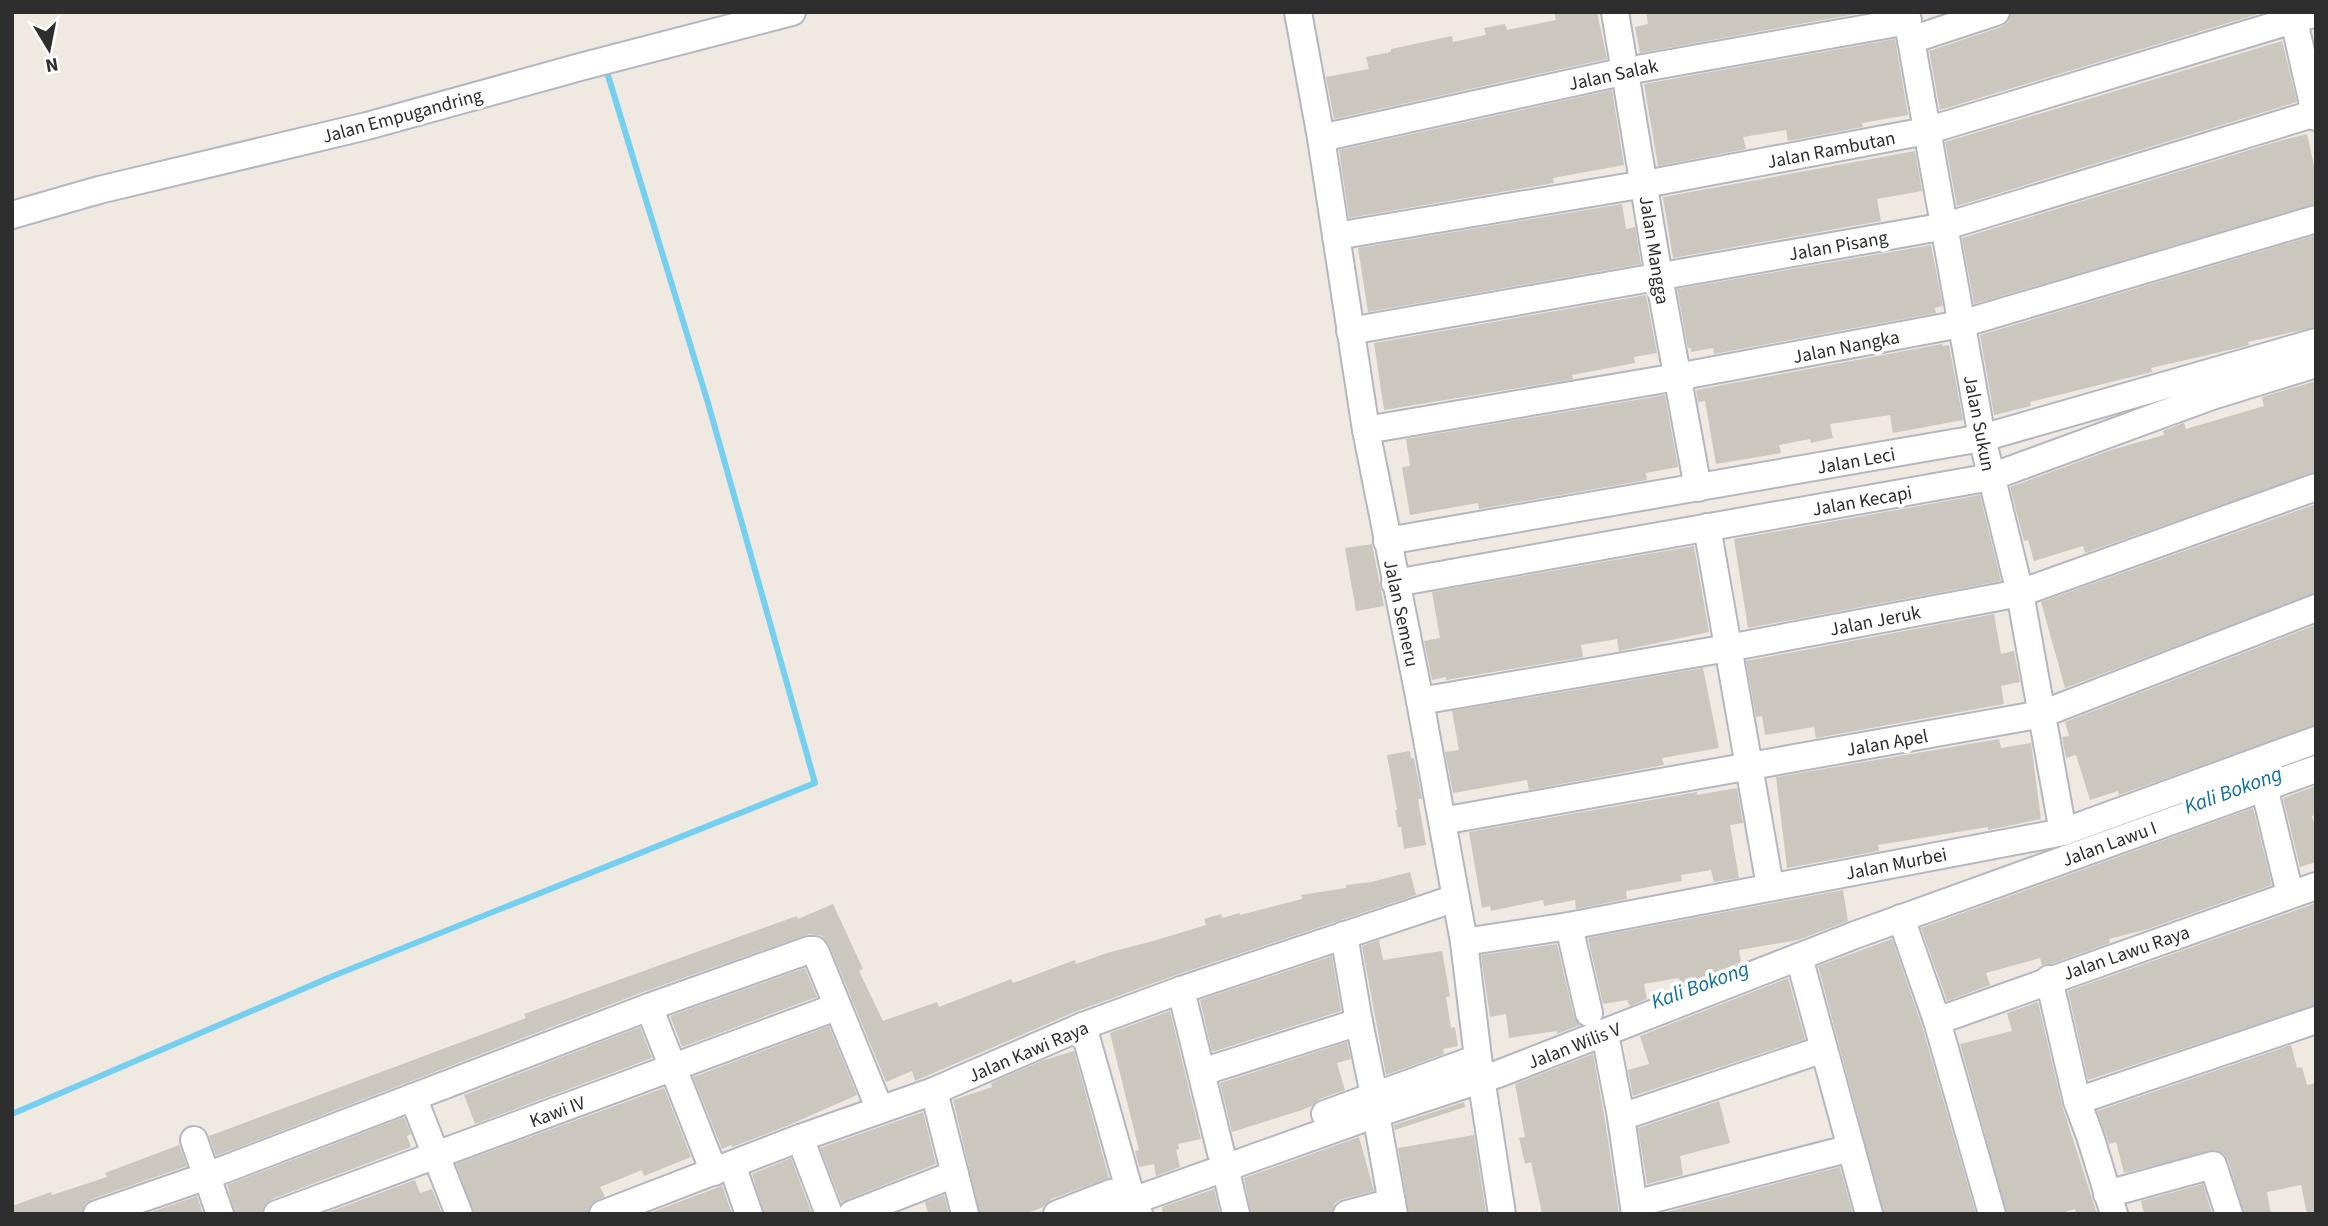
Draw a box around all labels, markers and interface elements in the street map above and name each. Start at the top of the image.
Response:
north arrow [14,14,84,84]
text: N [43,50,60,79]
street label: Jalan Salak [1566,53,1661,98]
street label: Jalan Empugandring [319,82,486,151]
street label: Jalan Rambutan [1765,125,1898,176]
street label: Jalan Mangga [1632,194,1675,306]
street label: Jalan Pisang [1787,224,1890,268]
street label: Jalan Nangka [1791,324,1902,371]
street label: Jalan Sukun [1956,373,2001,474]
street label: Jalan Leci [1815,441,1898,482]
street label: Jalan Kecapi [1810,479,1914,524]
street label: Jalan Semeru [1376,557,1425,669]
street label: Jalan Jeruk [1827,599,1924,644]
street label: Jalan Apel [1844,723,1930,764]
water label: Kali Bokong [2180,758,2286,822]
street label: Jalan Lawu I [2058,815,2161,874]
street label: Jalan Murbei [1843,841,1949,888]
street label: Jalan Lawu Raya [2060,919,2193,988]
water label: Kali Bokong [1647,953,1753,1017]
street label: Jalan Kawi Raya [964,1015,1093,1090]
street label: Jalan Wilis V [1524,1016,1625,1077]
street label: Kawi IV [526,1090,589,1135]

